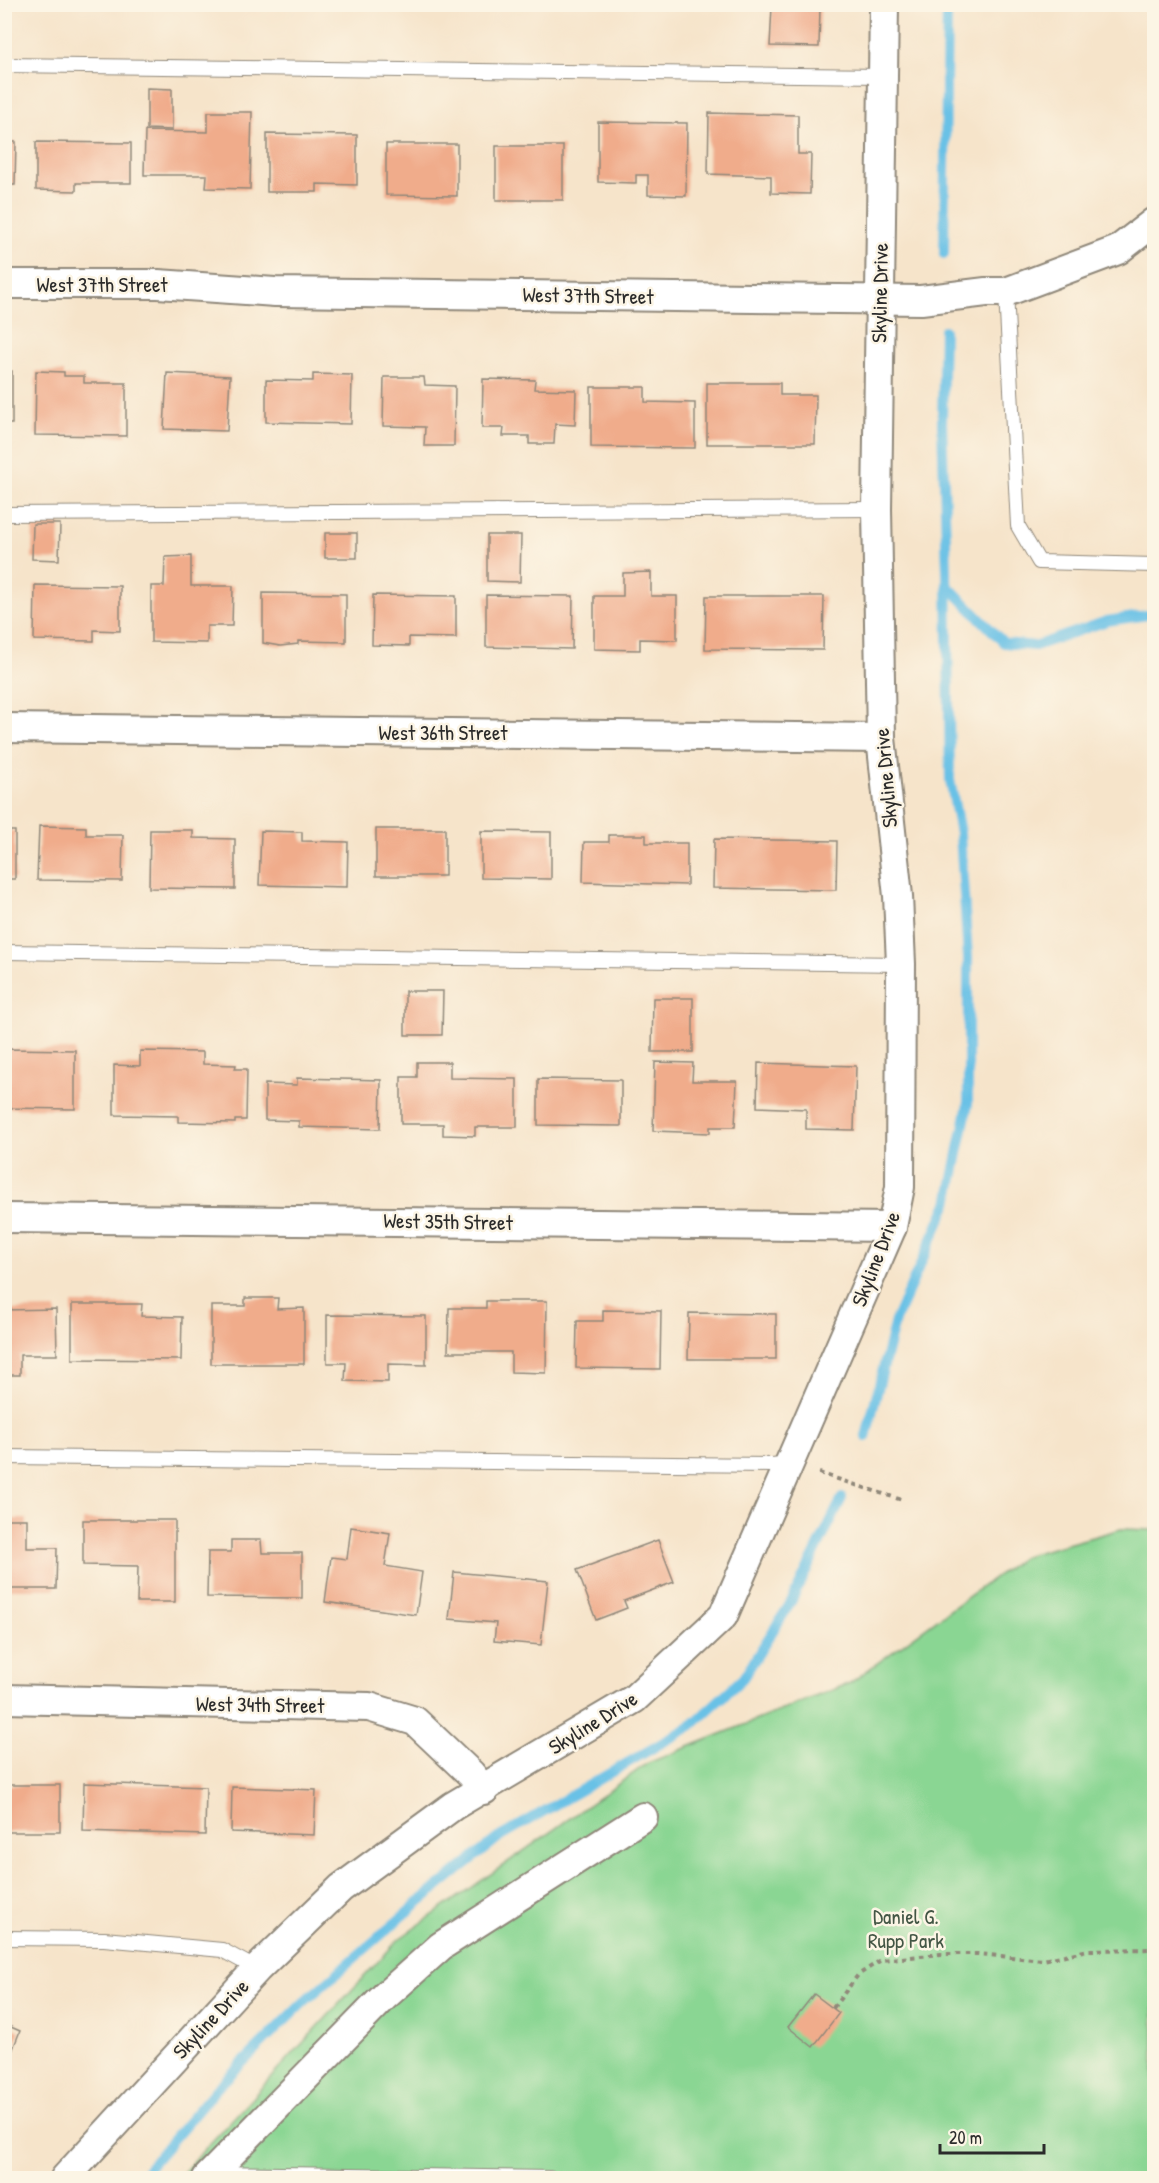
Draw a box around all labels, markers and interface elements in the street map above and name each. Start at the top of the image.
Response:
street label: Skyline Drive [864,243,895,343]
street label: West 37th Street [37,270,168,299]
street label: West 37th Street [522,280,655,311]
street label: West 36th Street [379,718,508,747]
street label: Skyline Drive [867,727,904,829]
street label: West 35th Street [383,1206,514,1237]
street label: Skyline Drive [844,1207,907,1311]
street label: Skyline Drive [543,1684,643,1761]
street label: West 34th Street [196,1689,325,1720]
park label: Daniel G. Rupp Park [868,1902,944,1955]
street label: Skyline Drive [166,1972,255,2065]
scale bar [940,2117,1044,2155]
text: 20 m [949,2125,982,2150]

